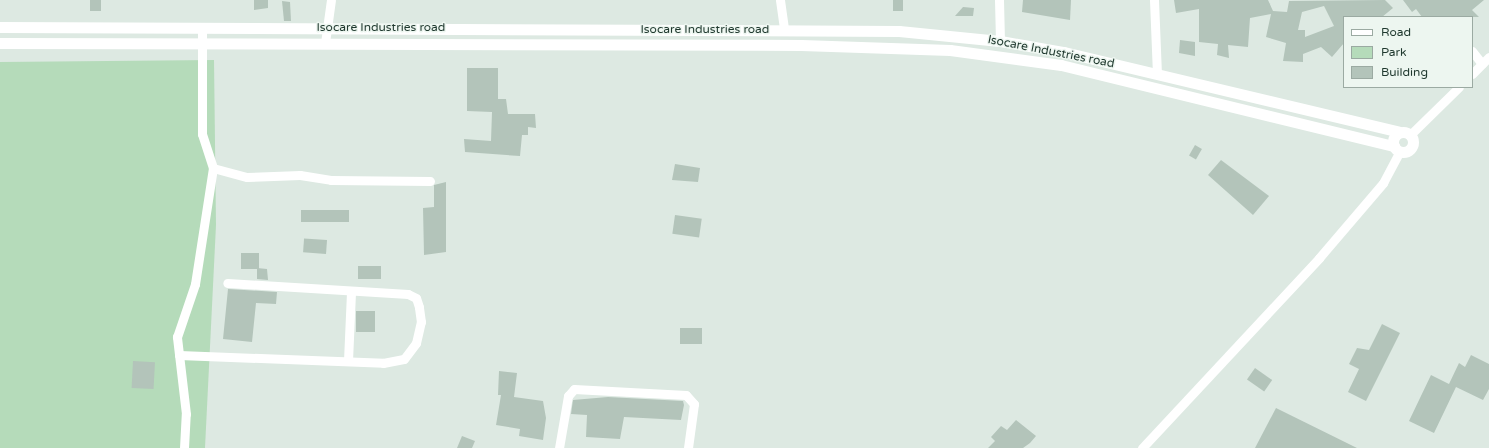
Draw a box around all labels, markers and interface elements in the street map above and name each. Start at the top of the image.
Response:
legend [1343,16,1473,88]
street label: Isocare Industries road [317,21,445,35]
street label: Isocare Industries road [641,23,769,37]
text: Road [1381,25,1411,39]
street label: Isocare Industries road [986,33,1116,71]
text: Park [1381,45,1407,59]
text: Building [1381,65,1428,79]

